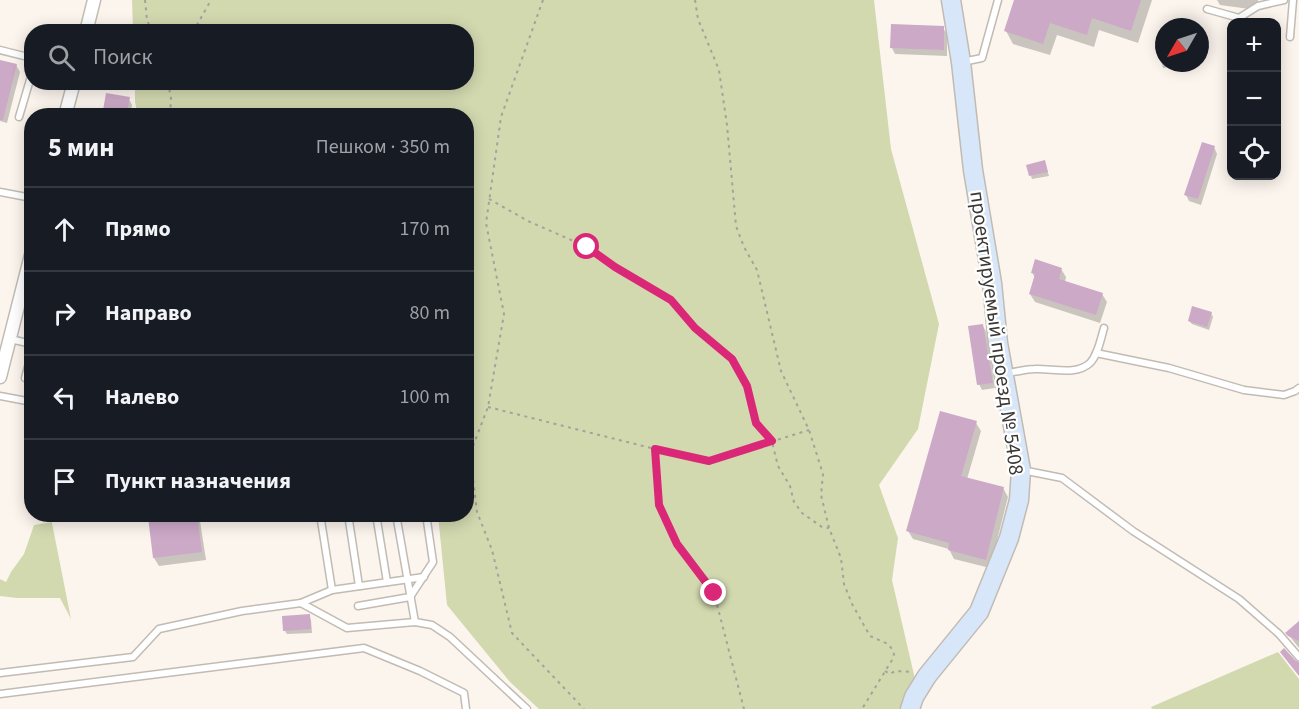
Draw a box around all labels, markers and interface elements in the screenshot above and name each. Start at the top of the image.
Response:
north arrow [1155,18,1209,72]
map controls [1227,18,1281,180]
button: + [1227,18,1281,72]
search box [24,24,474,90]
icon: search [45,41,78,74]
text: Поиск [93,41,152,73]
button: − [1227,72,1281,126]
button: locate [1227,126,1281,180]
text: 5 мин [48,129,114,166]
text: Пешком · 350 m [316,133,450,161]
street label: проектируемый проезд № 5408 [962,189,1032,477]
icon: ahead [48,213,81,246]
text: Прямо [105,213,171,245]
text: 170 m [400,215,450,243]
route start [573,233,599,259]
icon: right [48,297,81,330]
text: Направо [105,297,192,329]
text: 80 m [410,299,450,327]
icon: left [48,381,81,414]
text: Налево [105,381,179,413]
text: 100 m [400,383,450,411]
icon: arrive [48,465,81,498]
text: Пункт назначения [105,465,291,497]
route end [700,579,726,605]

